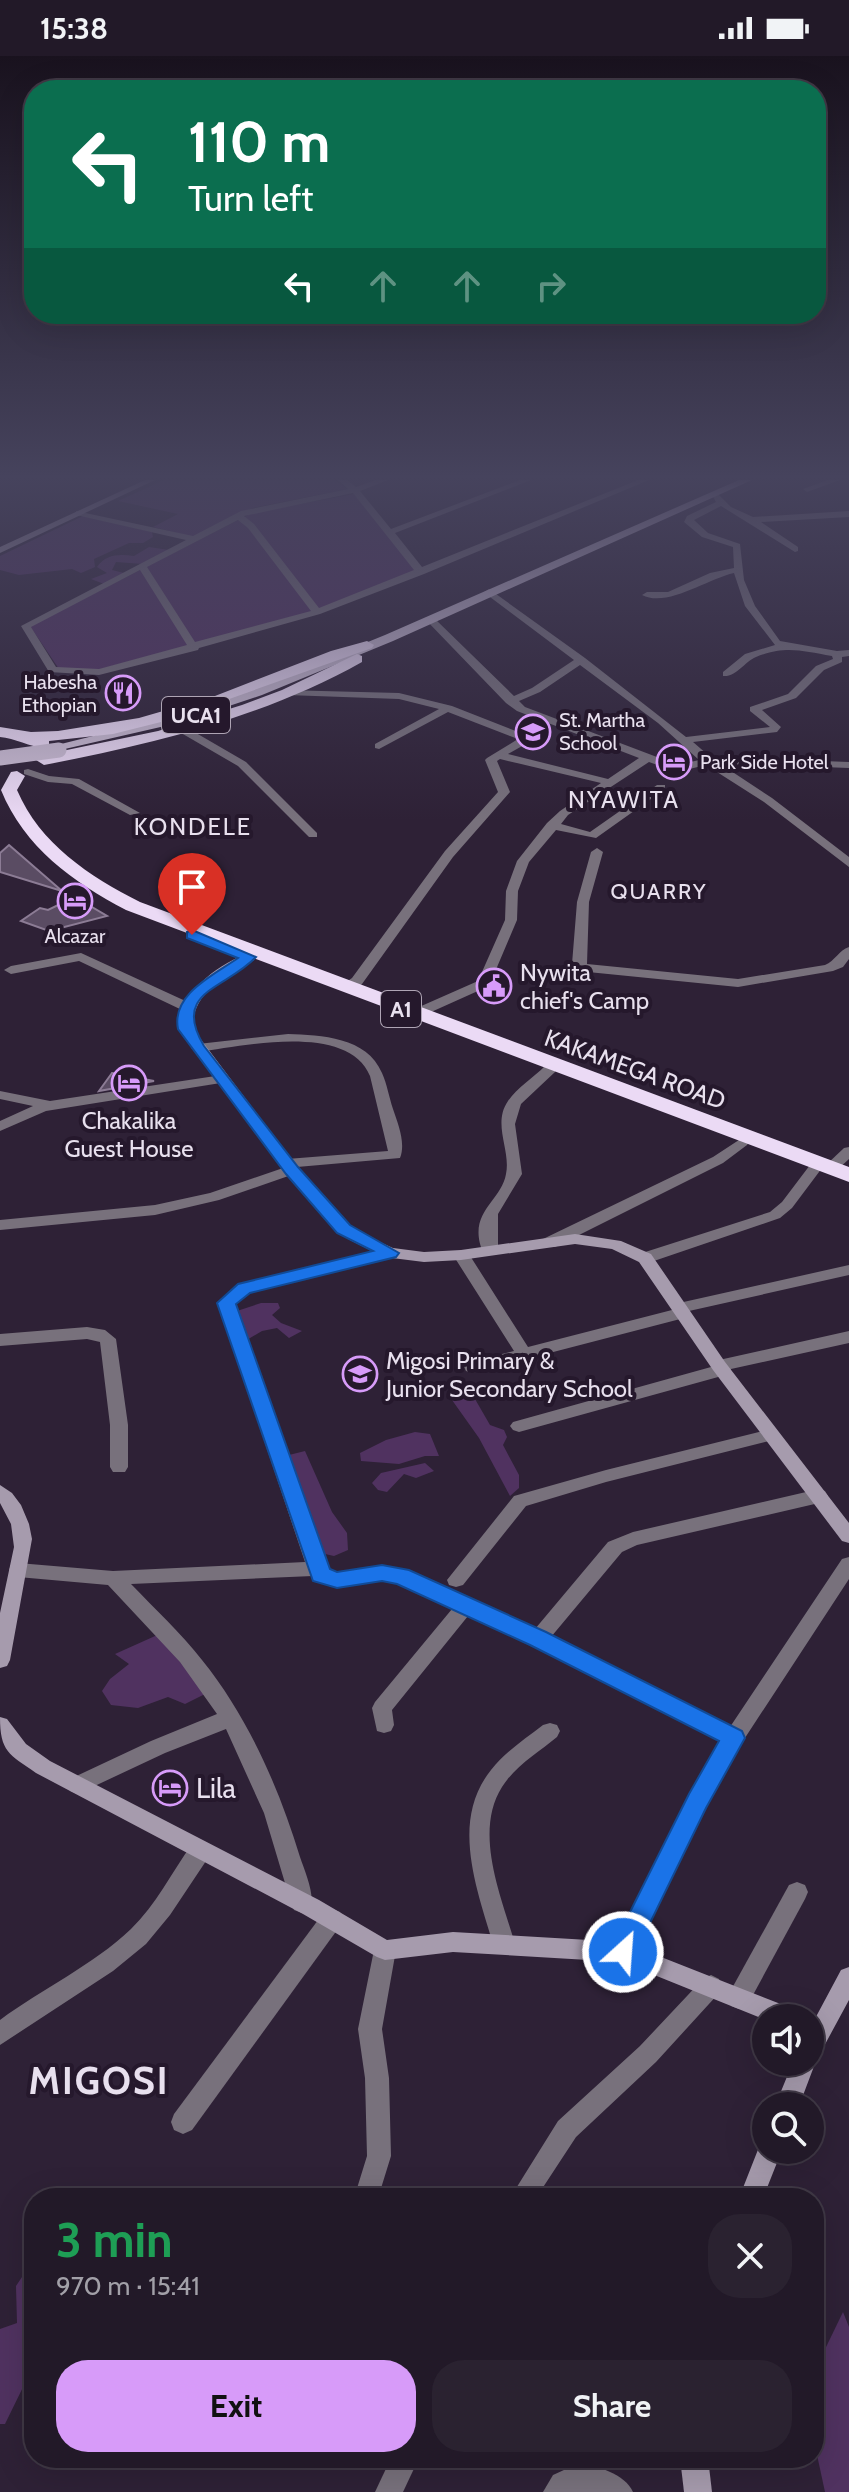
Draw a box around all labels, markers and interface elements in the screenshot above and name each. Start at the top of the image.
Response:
text: 15:38 [40,10,108,47]
text: 110 m [188,108,330,176]
icon: left [56,112,160,216]
text: Turn left [188,176,313,220]
icon: left [277,264,321,308]
icon: ahead [361,264,405,308]
icon: ahead [445,264,489,308]
icon: right [529,264,573,308]
place label: Habesha Ethopian [21,670,97,717]
restaurant icon: Habesha Ethopian [104,674,142,712]
road number: UCA1 [162,697,230,733]
place label: St. Martha School [559,708,645,755]
school or university icon: St. Martha School [514,713,552,751]
hotel icon: Park Side Hotel [655,743,693,781]
place label: Park Side Hotel [700,750,829,774]
district label: NYAWITA [568,785,680,814]
district label: KONDELE [134,812,252,841]
pin [158,853,226,935]
icon: arrive [170,865,214,909]
district label: QUARRY [611,878,707,905]
hotel icon: Alcazar [56,882,94,920]
place label: Alcazar [45,924,106,948]
place label: Nywita chief's Camp [520,958,649,1015]
public building icon: Nywita chief's Camp [475,967,513,1005]
road number: A1 [381,991,421,1027]
street label: KAKAMEGA ROAD [541,1023,729,1115]
hotel icon: Chakalika Guest House [110,1064,148,1102]
place label: Chakalika Guest House [65,1106,193,1163]
place label: Migosi Primary & Junior Secondary School [385,1346,633,1403]
school or university icon: Migosi Primary & Junior Secondary School [341,1355,379,1393]
hotel icon: Lila [151,1769,189,1807]
place label: Lila [196,1771,237,1805]
position arrow [581,1910,665,1994]
map controls [752,2004,824,2164]
button: sound [752,2004,824,2076]
district label: MIGOSI [28,2057,170,2104]
button: search [752,2092,824,2164]
text: 3 min [56,2211,172,2269]
button: close [708,2214,792,2298]
text: 970 m · 15:41 [56,2270,200,2302]
button: Exit [56,2360,416,2452]
button: Share [432,2360,792,2452]

